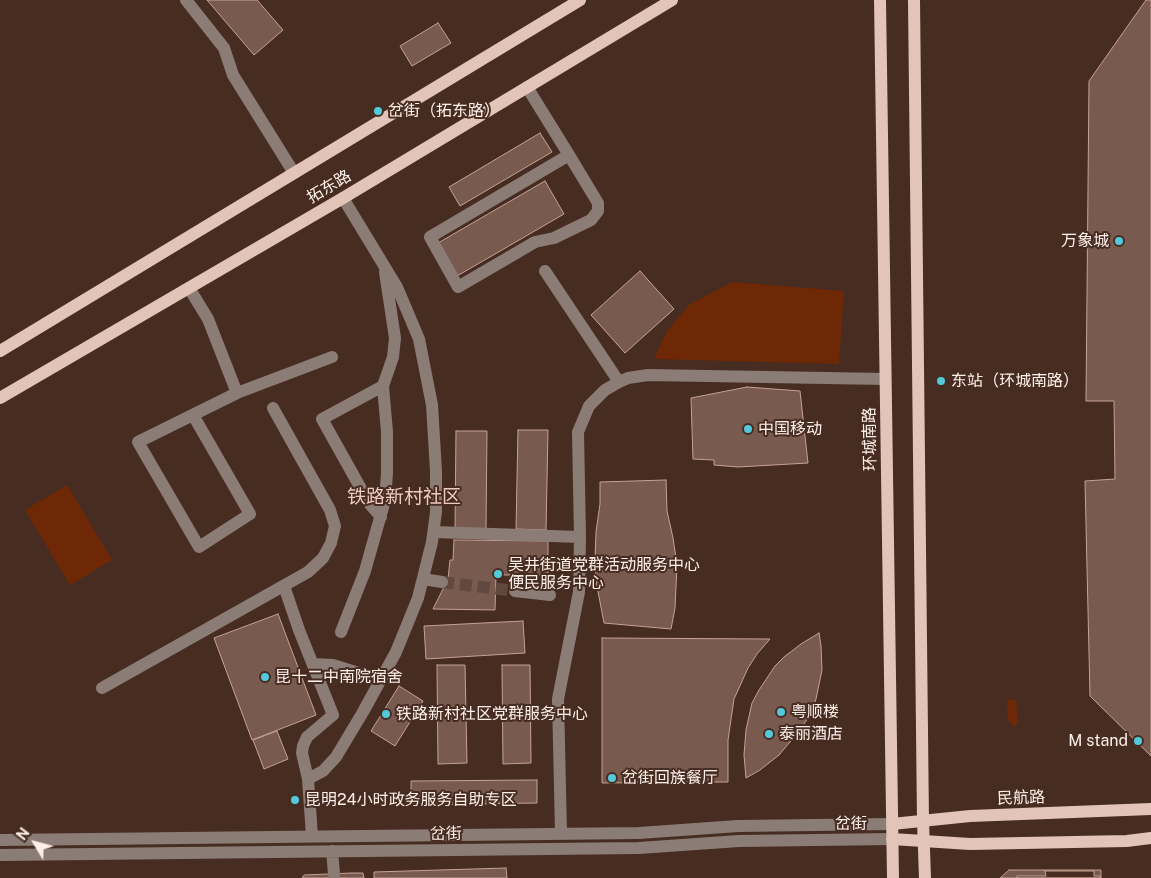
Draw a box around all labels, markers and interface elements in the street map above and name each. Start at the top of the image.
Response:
place label: 岔街（拓东路） [388,101,500,121]
marker: 岔街（拓东路） [372,105,384,117]
street label: 拓东路 [303,166,355,208]
place label: 万象城 [1061,231,1109,251]
marker: 万象城 [1113,235,1125,247]
place label: 东站（环城南路） [951,371,1079,391]
marker: 东站（环城南路） [935,375,947,387]
street label: 环城南路 [860,407,880,471]
place label: 中国移动 [758,419,822,439]
marker: 中国移动 [742,423,754,435]
district label: 铁路新村社区 [347,486,461,508]
place label: 吴井街道党群活动服务中心 便民服务中心 [508,555,700,593]
marker: 吴井街道党群活动服务中心 便民服务中心 [492,568,504,580]
place label: 昆十二中南院宿舍 [275,667,403,687]
marker: 昆十二中南院宿舍 [259,671,271,683]
place label: 粤顺楼 [791,702,839,722]
place label: 铁路新村社区党群服务中心 [396,704,588,724]
marker: 粤顺楼 [775,706,787,718]
marker: 铁路新村社区党群服务中心 [380,708,392,720]
place label: 泰丽酒店 [779,724,843,744]
marker: 泰丽酒店 [763,728,775,740]
place label: M stand [1068,731,1128,751]
marker: M stand [1132,735,1144,747]
place label: 岔街回族餐厅 [622,768,718,788]
marker: 岔街回族餐厅 [606,772,618,784]
street label: 民航路 [997,788,1045,808]
place label: 昆明24小时政务服务自助专区 [305,790,517,810]
marker: 昆明24小时政务服务自助专区 [289,794,301,806]
street label: 岔街 [835,814,867,834]
north arrow [10,818,60,868]
street label: 岔街 [430,824,462,844]
text: N [13,825,33,843]

